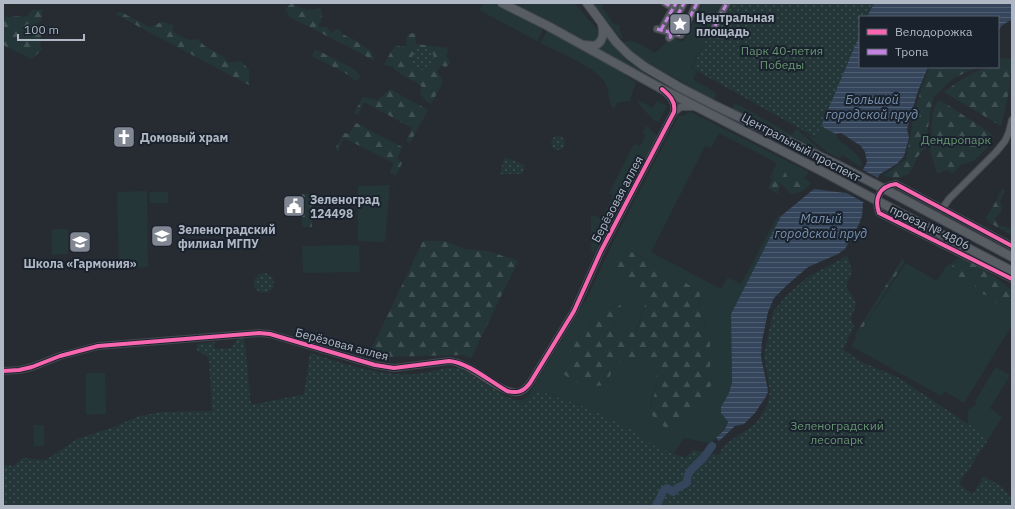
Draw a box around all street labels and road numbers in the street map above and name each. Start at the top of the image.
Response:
street label: Центральный проспект [739,109,863,185]
street label: Берёзовая аллея [588,153,646,245]
street label: проезд № 4806 [888,201,972,253]
street label: Берёзовая аллея [294,324,390,364]

